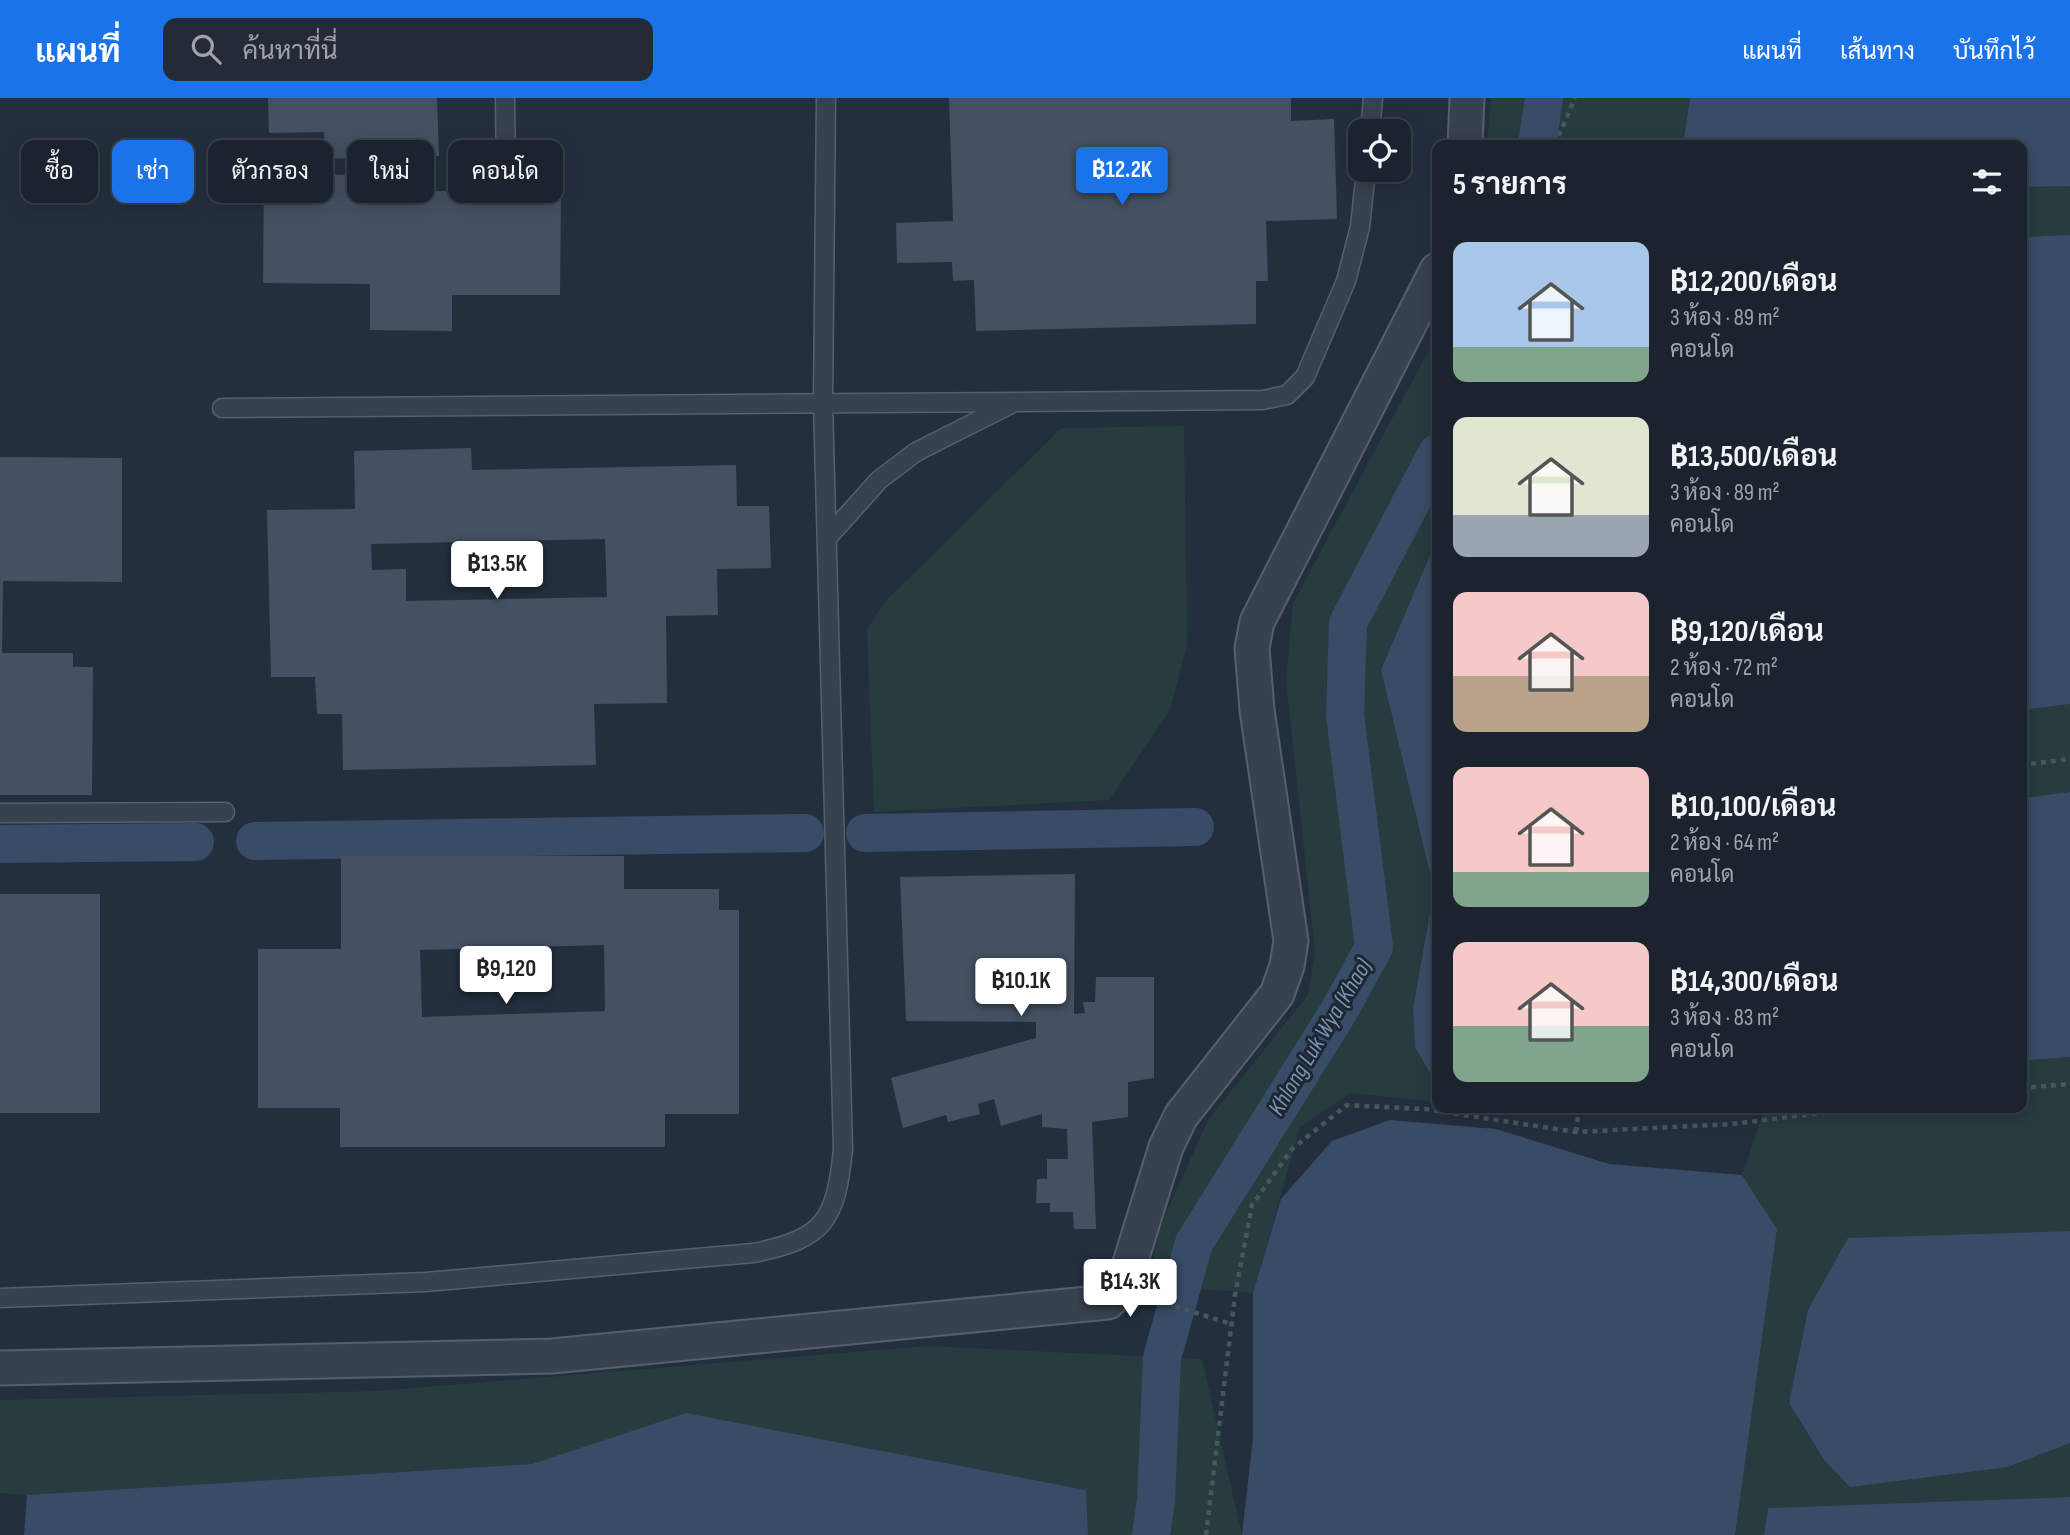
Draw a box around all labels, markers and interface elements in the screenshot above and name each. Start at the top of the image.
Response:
search box [163,18,653,81]
icon: search [187,30,225,68]
text: แผนที่ [35,32,121,72]
text: ค้นหาที่นี่ [243,36,338,67]
text: แผนที่ [1742,37,1802,66]
text: เส้นทาง [1840,37,1915,66]
text: บันทึกไว้ [1953,37,2035,66]
map controls [1348,119,1411,182]
button: locate [1348,119,1411,182]
chip: ซื้อ [21,140,98,203]
chip: เช่า [112,140,194,203]
chip: ตัวกรอง [208,140,333,203]
chip: ใหม่ [347,140,434,203]
chip: คอนโด [448,140,563,203]
pin: ฿12.2K [1065,148,1179,207]
text: ฿12.2K [1092,156,1152,184]
icon: filters [1968,163,2006,201]
text: 5 รายการ [1453,167,1567,203]
text: ฿12,200/เดือน [1670,264,1838,300]
icon: home [1509,270,1593,354]
text: 3 ห้อง · 89 m² [1670,304,1780,332]
text: คอนโด [1670,336,1734,364]
text: ฿13,500/เดือน [1670,439,1837,475]
icon: home [1509,445,1593,529]
text: 3 ห้อง · 89 m² [1670,479,1780,507]
text: คอนโด [1670,511,1734,539]
pin: ฿13.5K [440,542,554,601]
text: ฿13.5K [467,550,527,578]
text: ฿9,120/เดือน [1670,614,1824,650]
icon: home [1509,620,1593,704]
text: 2 ห้อง · 72 m² [1670,654,1778,682]
text: คอนโด [1670,686,1734,714]
text: ฿10,100/เดือน [1670,789,1837,825]
icon: home [1509,795,1593,879]
text: 2 ห้อง · 64 m² [1670,829,1779,857]
text: คอนโด [1670,861,1734,889]
pin: ฿9,120 [449,946,563,1006]
water label: Khlong Luk Wya (Khao) [1262,953,1379,1121]
text: ฿9,120 [476,955,536,983]
pin: ฿10.1K [964,958,1078,1018]
text: ฿14,300/เดือน [1670,964,1838,1000]
text: ฿10.1K [991,967,1051,995]
icon: home [1509,970,1593,1054]
text: 3 ห้อง · 83 m² [1670,1004,1779,1032]
text: คอนโด [1670,1036,1734,1064]
pin: ฿14.3K [1073,1260,1187,1319]
text: ฿14.3K [1100,1268,1160,1296]

